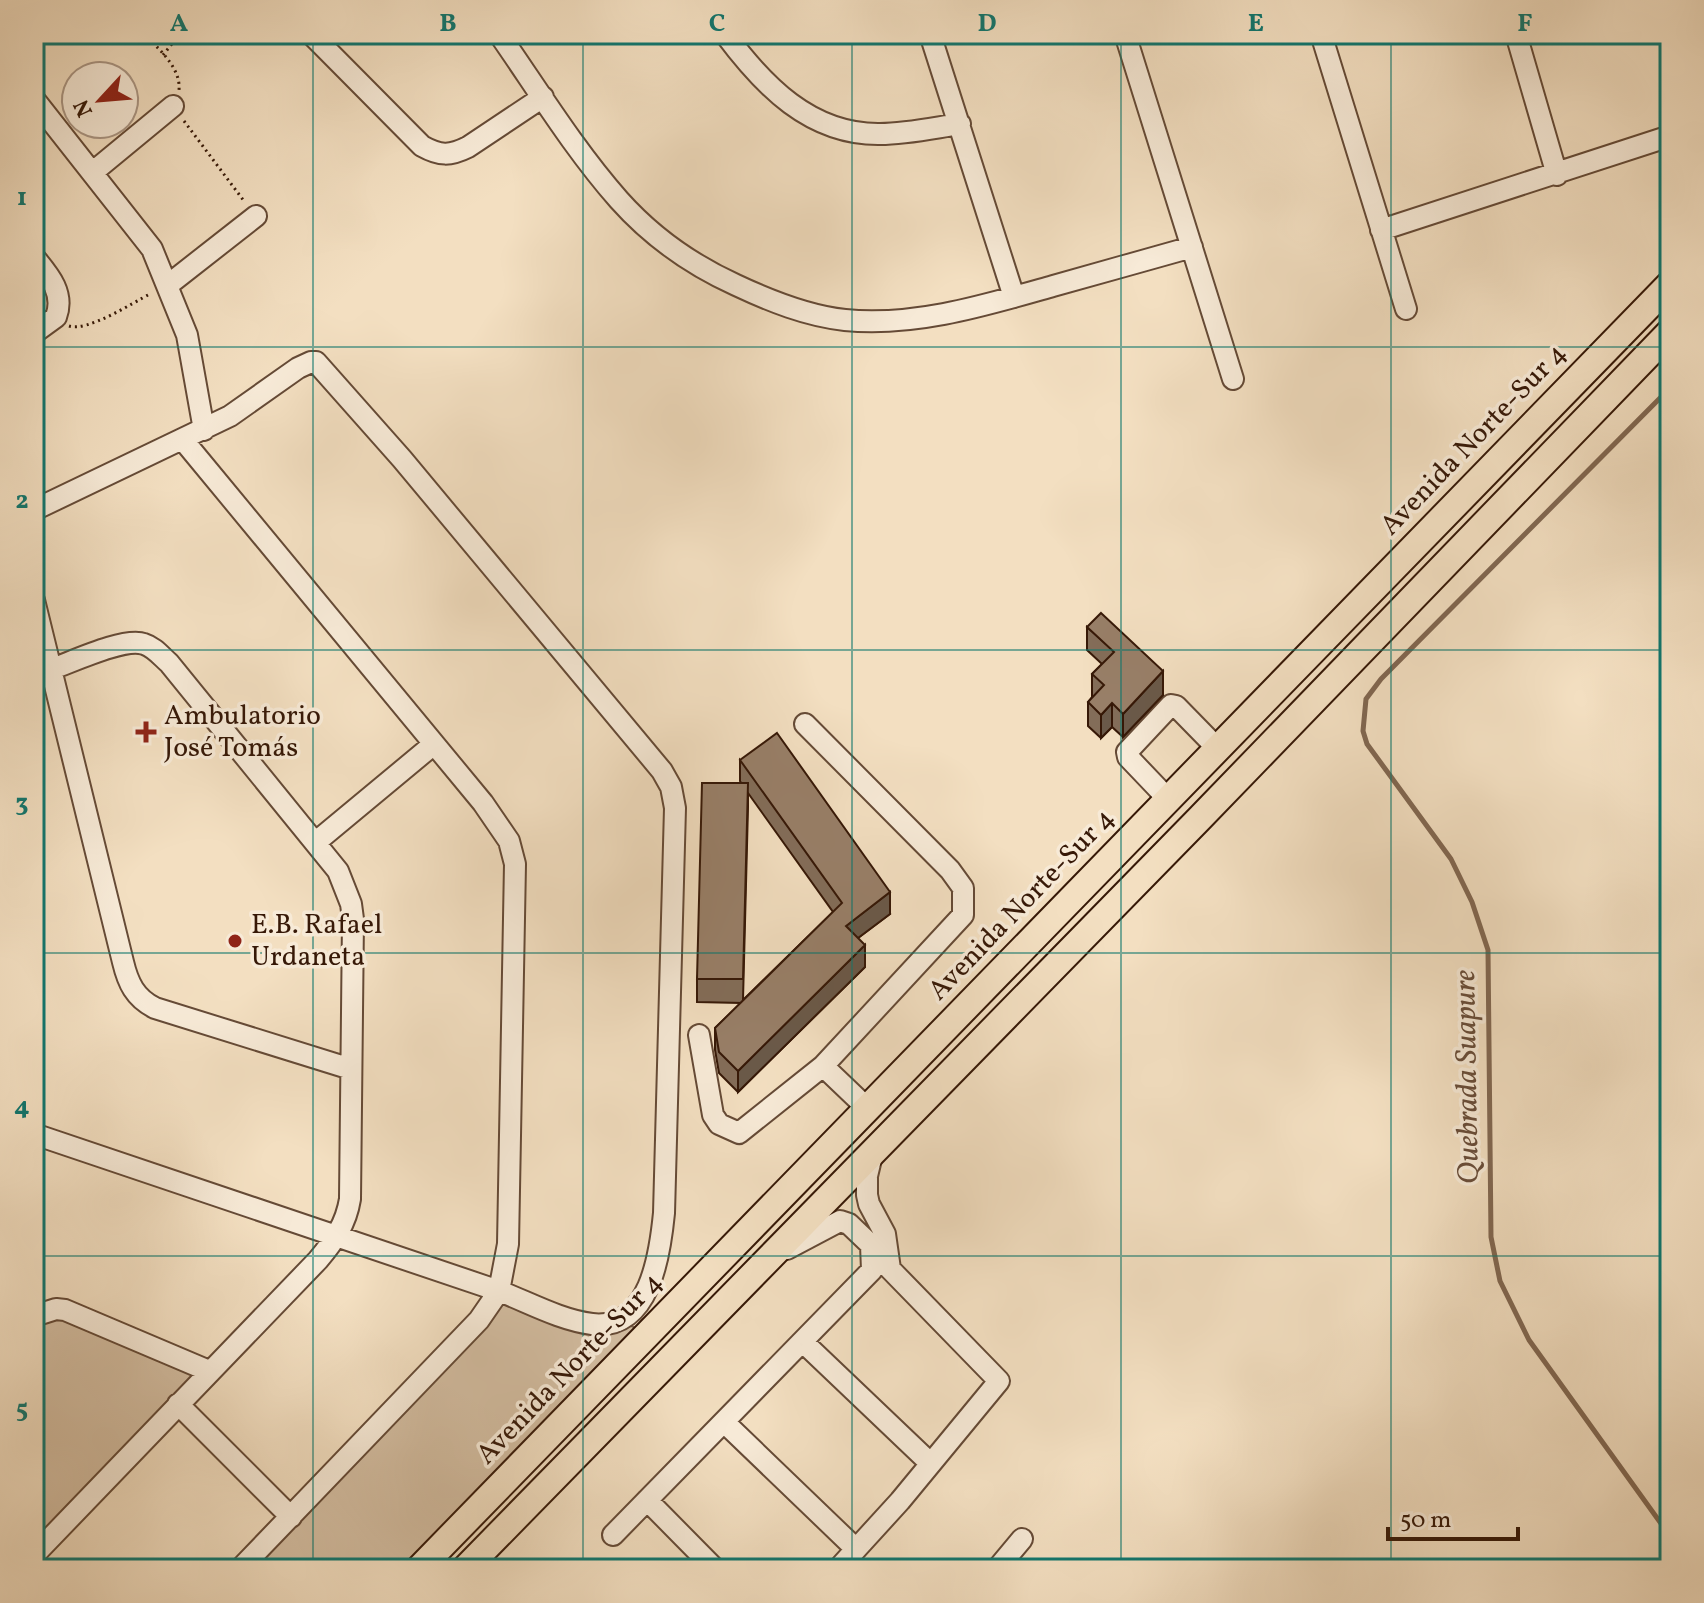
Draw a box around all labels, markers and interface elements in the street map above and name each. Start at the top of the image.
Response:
text: A [170,6,189,42]
text: B [439,6,457,42]
text: C [709,6,725,42]
text: D [977,6,997,42]
text: E [1248,6,1264,42]
text: F [1517,6,1533,42]
north arrow [60,60,140,140]
text: N [67,94,102,122]
text: 1 [17,180,27,216]
street label: Avenida Norte-Sur 4 [1372,335,1576,545]
text: 2 [15,483,29,519]
place label: Ambulatorio José Tomás [164,697,321,768]
marker: Ambulatorio José Tomás [135,721,157,743]
text: 3 [15,786,29,822]
street label: Avenida Norte-Sur 4 [920,800,1124,1010]
place label: E.B. Rafael Urdaneta [251,906,382,977]
marker: E.B. Rafael Urdaneta [226,932,244,950]
water label: Quebrada Suapure [1445,970,1491,1184]
text: 4 [14,1089,30,1125]
street label: Avenida Norte-Sur 4 [468,1264,672,1474]
text: 5 [16,1392,28,1428]
scale bar [1388,1491,1518,1541]
text: 50 m [1400,1504,1452,1538]

